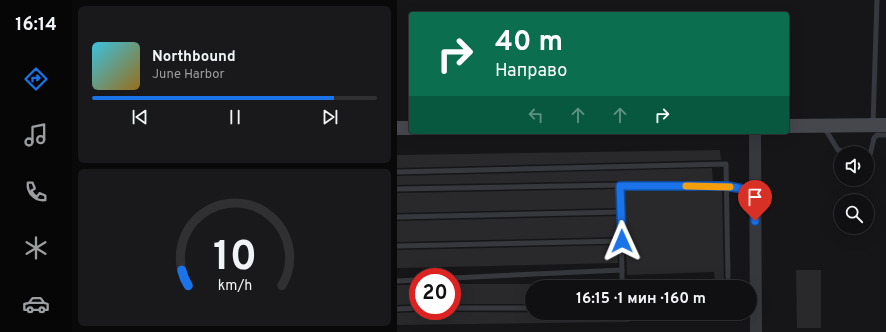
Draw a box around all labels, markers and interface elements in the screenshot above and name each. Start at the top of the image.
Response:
text: 16:14 [15,14,57,37]
text: 40 m [495,25,563,61]
icon: right [429,28,481,80]
text: Northbound [152,48,236,67]
text: Направо [495,60,567,83]
icon: directions [22,65,50,93]
text: June Harbor [152,67,225,83]
icon: left [525,104,547,126]
icon: ahead [567,104,589,126]
icon: ahead [609,104,631,126]
icon: right [651,104,673,126]
icon: previous [129,106,151,128]
icon: pause [224,106,246,128]
icon: next [319,106,341,128]
icon: music [22,121,50,149]
map controls [834,146,874,234]
button: sound [834,146,874,186]
icon: phone [22,178,50,206]
pin [738,180,772,221]
icon: arrive [744,186,766,208]
button: search [834,194,874,234]
position arrow [601,220,643,262]
text: 10 [213,231,256,284]
icon: climate [22,234,50,262]
speed limit sign: 20 [409,268,461,320]
text: km/h [217,276,252,294]
icon: car [22,290,50,318]
text: 16:15 · 1 мин · 160 m [576,290,706,309]

